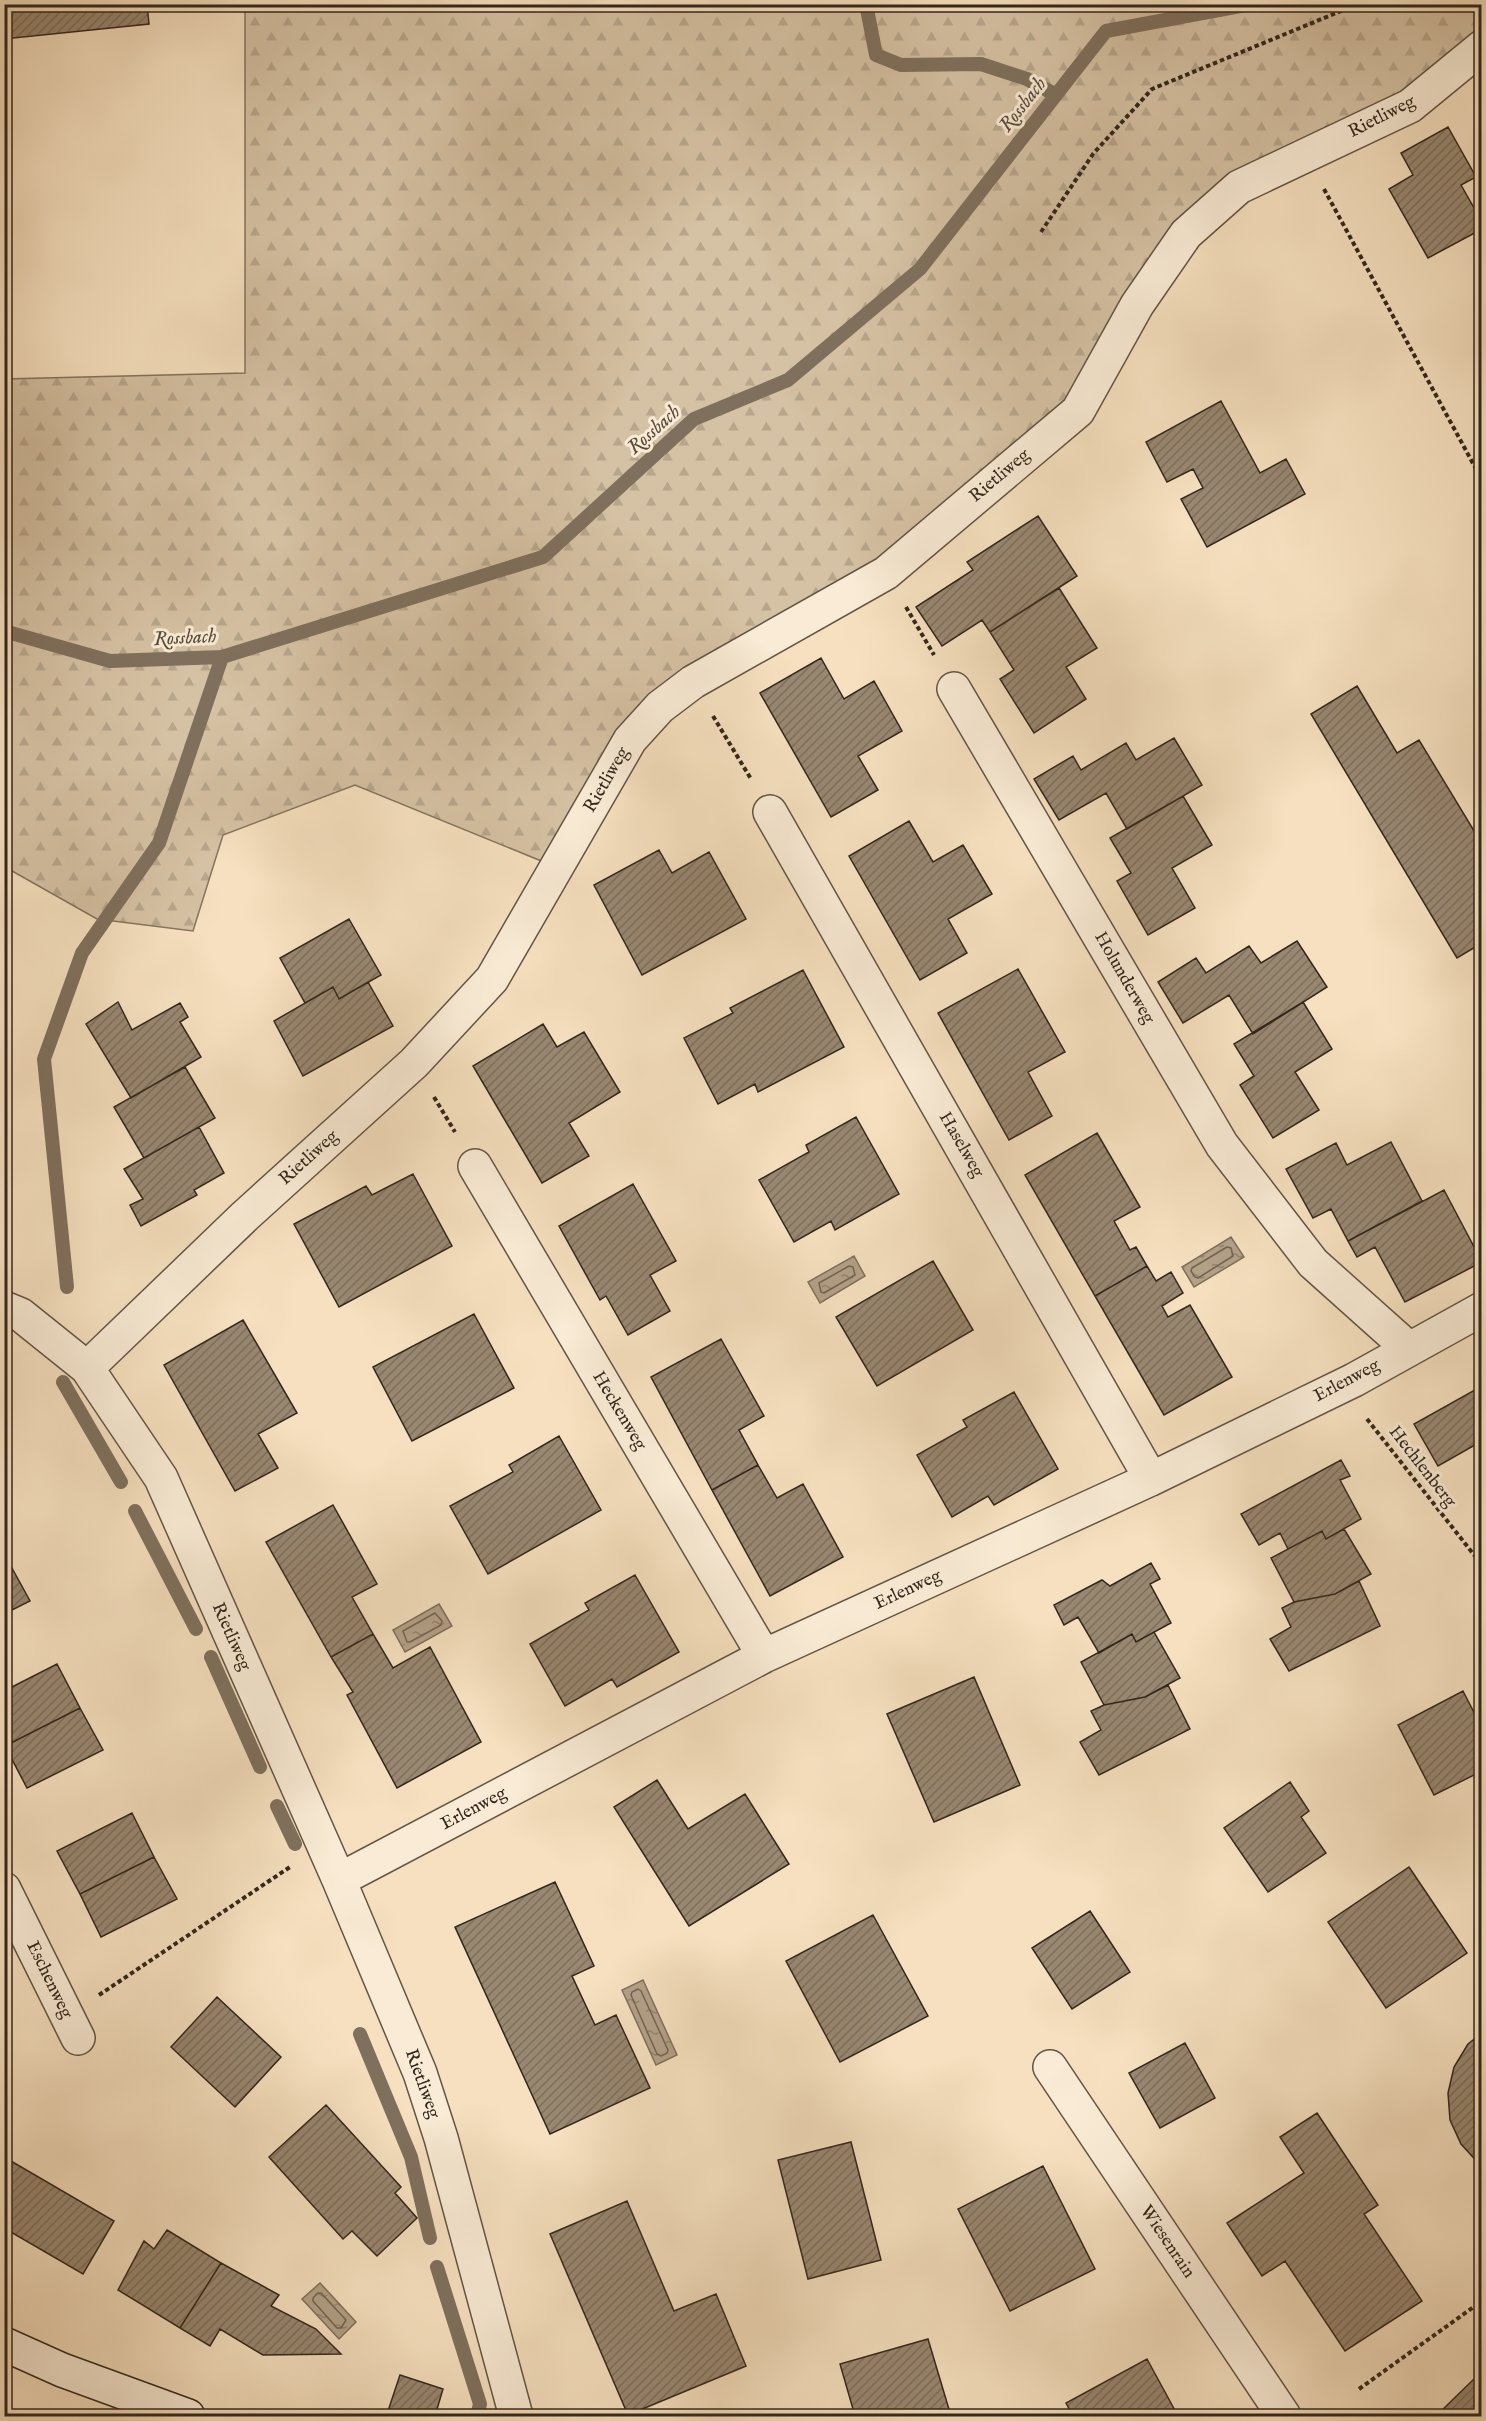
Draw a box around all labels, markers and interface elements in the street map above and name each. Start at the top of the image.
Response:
water label: Rossbach [994,72,1053,137]
street label: Rietliweg [1345,90,1420,144]
water label: Rossbach [622,399,686,460]
street label: Rietliweg [965,444,1035,508]
water label: Rossbach [153,624,218,652]
street label: Rietliweg [579,743,635,817]
street label: Holunderweg [1088,928,1160,1028]
street label: Haselweg [933,1108,989,1182]
street label: Rietliweg [274,1125,344,1191]
street label: Erlenweg [1310,1354,1384,1408]
street label: Heckenweg [586,1367,652,1455]
street label: Hechlenberg [1383,1421,1461,1513]
street label: Erlenweg [871,1564,945,1616]
street label: Rietliweg [206,1599,256,1675]
street label: Erlenweg [437,1782,511,1836]
street label: Eschenweg [20,1937,78,2023]
street label: Rietliweg [399,2046,445,2122]
street label: Wiesenrain [1134,2201,1200,2283]

